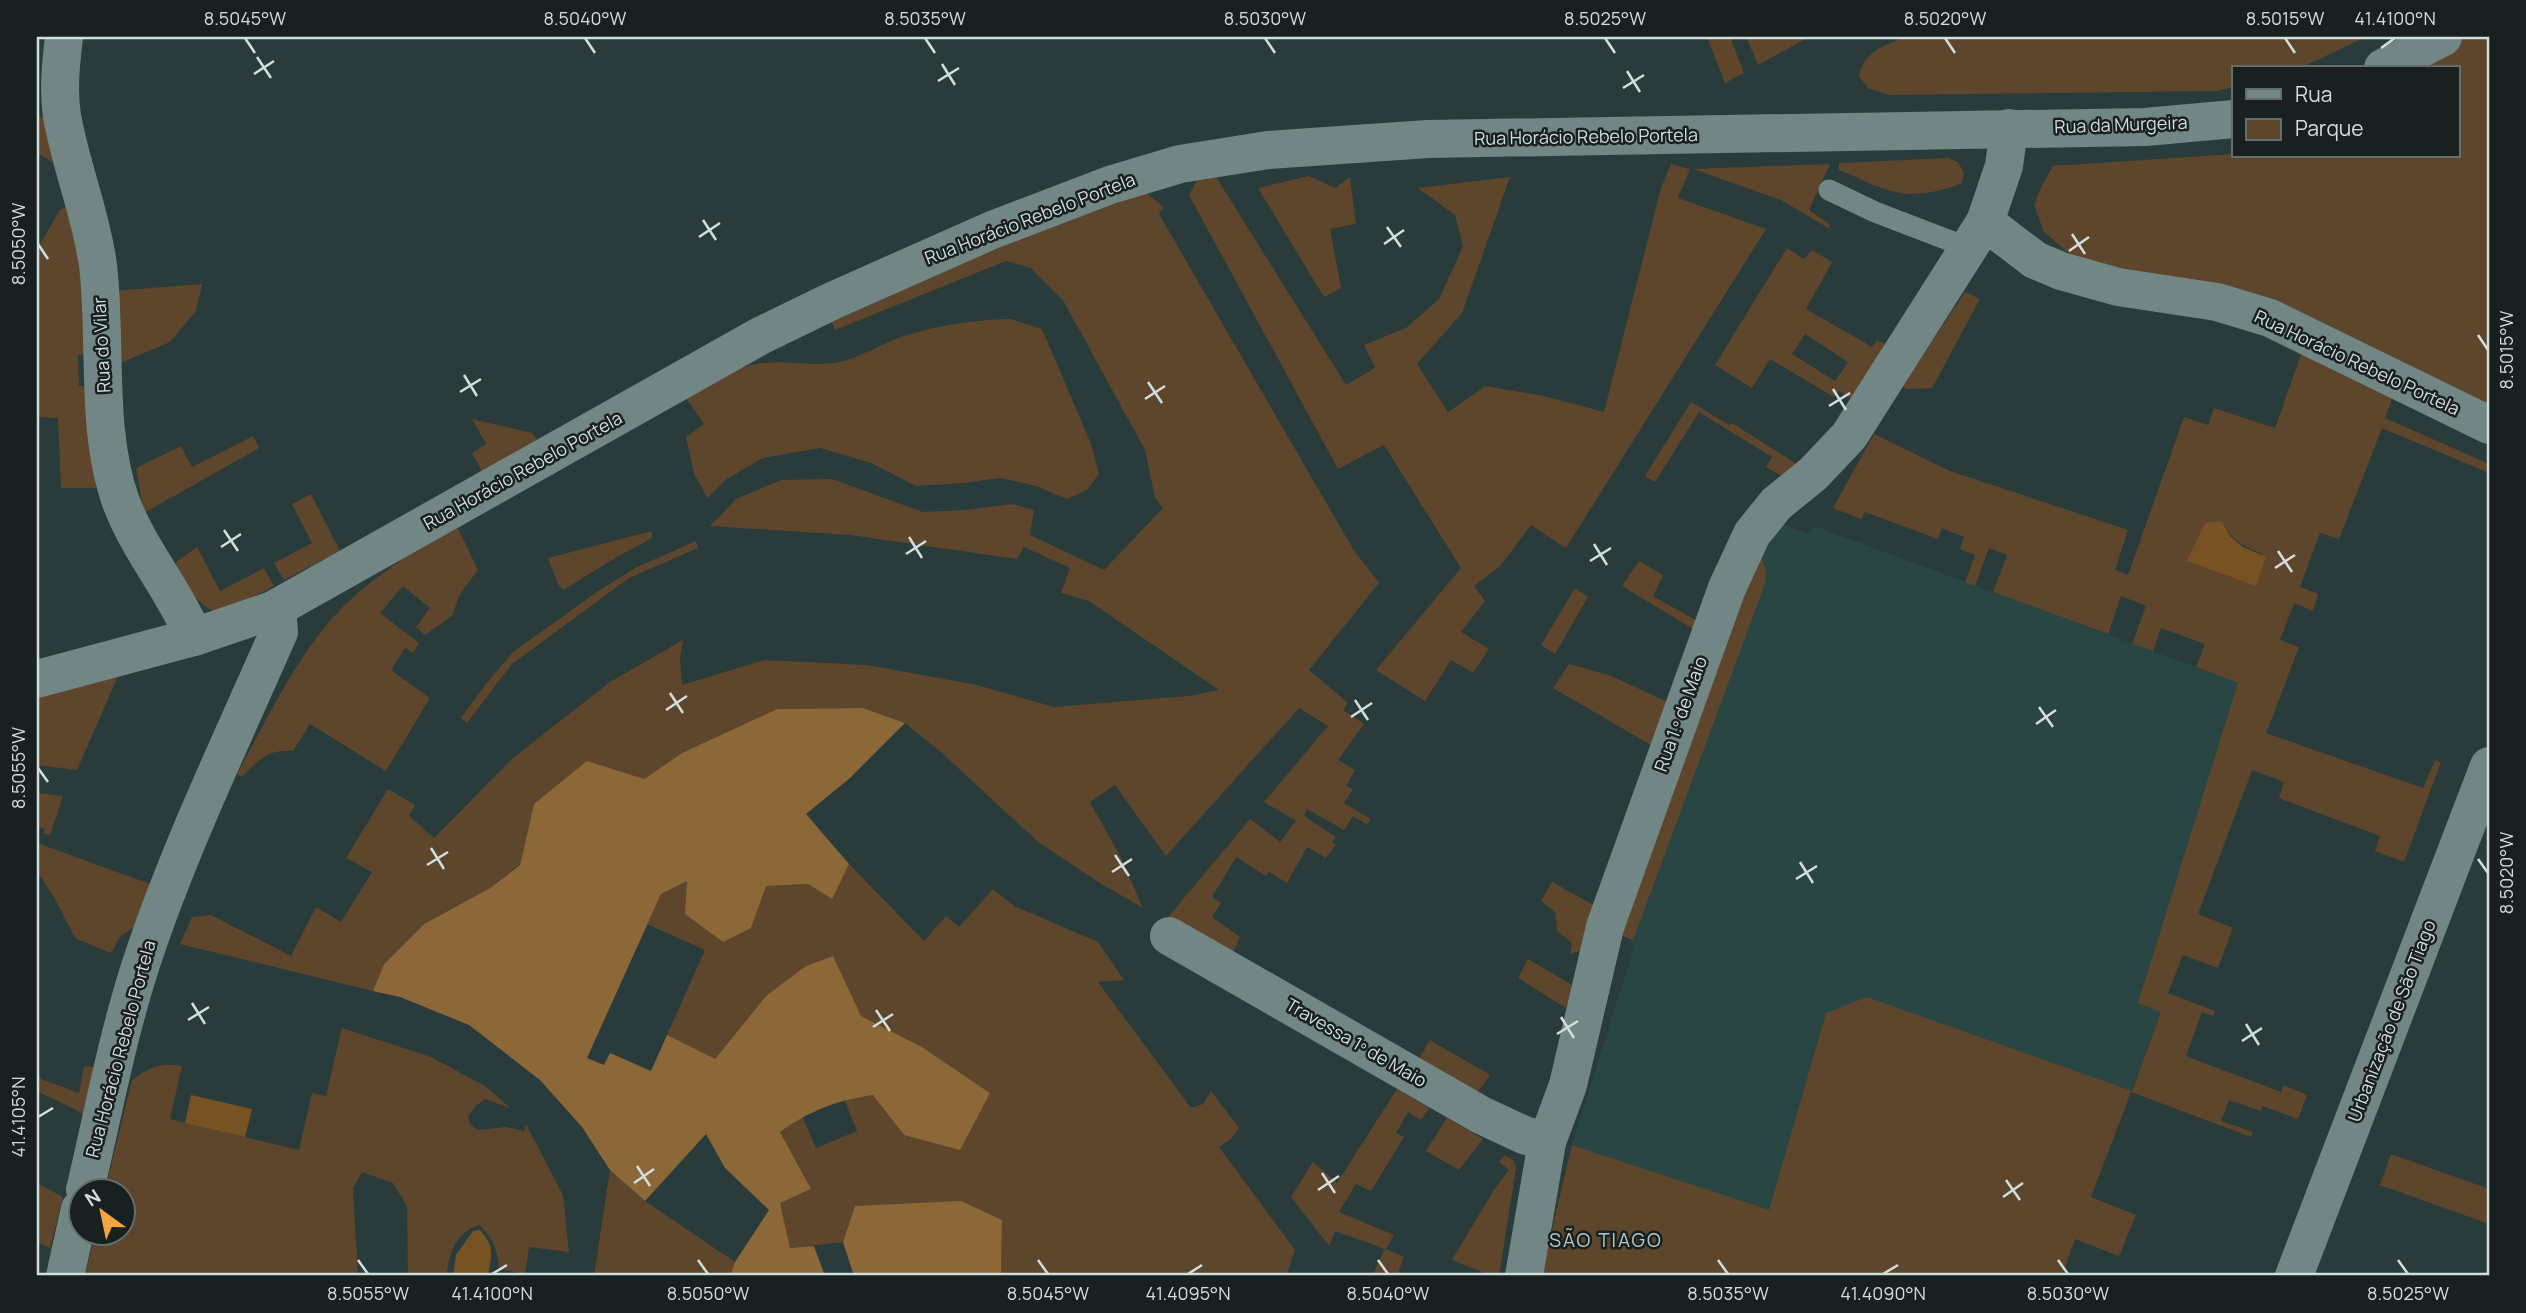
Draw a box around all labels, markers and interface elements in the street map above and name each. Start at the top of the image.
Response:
text: 8.5045°W [204,6,286,30]
text: 8.5040°W [544,6,627,30]
text: 8.5035°W [884,6,966,30]
text: 8.5030°W [1224,6,1306,30]
text: 8.5025°W [1564,6,1646,30]
text: 8.5020°W [1904,6,1986,30]
text: 8.5015°W [2246,6,2325,30]
text: 41.4100°N [2354,6,2436,30]
legend [2232,66,2460,158]
text: Rua [2295,80,2332,108]
street label: Rua da Murgeira [2054,110,2188,138]
text: Parque [2295,114,2364,142]
street label: Rua Horácio Rebelo Portela [1474,122,1698,150]
street label: Rua Horácio Rebelo Portela [921,167,1138,269]
text: 8.5050°W [6,202,30,285]
street label: Rua do Vilar [86,296,115,394]
street label: Rua Horácio Rebelo Portela [2251,304,2464,420]
text: 8.5015°W [2494,310,2518,389]
street label: Rua Horácio Rebelo Portela [419,405,626,535]
street label: Rua 1.º de Maio [1648,653,1712,775]
text: 8.5055°W [6,727,30,809]
text: 8.5020°W [2494,832,2518,914]
street label: Urbanização de São Tiago [2341,916,2441,1125]
street label: Rua Horácio Rebelo Portela [79,937,161,1160]
street label: Travessa 1º de Maio [1282,992,1431,1092]
text: 41.4105°N [6,1077,30,1157]
north arrow [66,1176,136,1246]
text: N [80,1183,106,1212]
district label: SÃO TIAGO [1549,1227,1663,1253]
text: 8.5055°W [327,1281,409,1305]
text: 41.4100°N [451,1281,533,1305]
text: 8.5050°W [667,1281,750,1305]
text: 8.5045°W [1007,1281,1089,1305]
text: 41.4095°N [1145,1281,1231,1305]
text: 8.5040°W [1347,1281,1430,1305]
text: 8.5035°W [1687,1281,1769,1305]
text: 41.4090°N [1840,1281,1926,1305]
text: 8.5030°W [2027,1281,2109,1305]
text: 8.5025°W [2367,1281,2449,1305]

